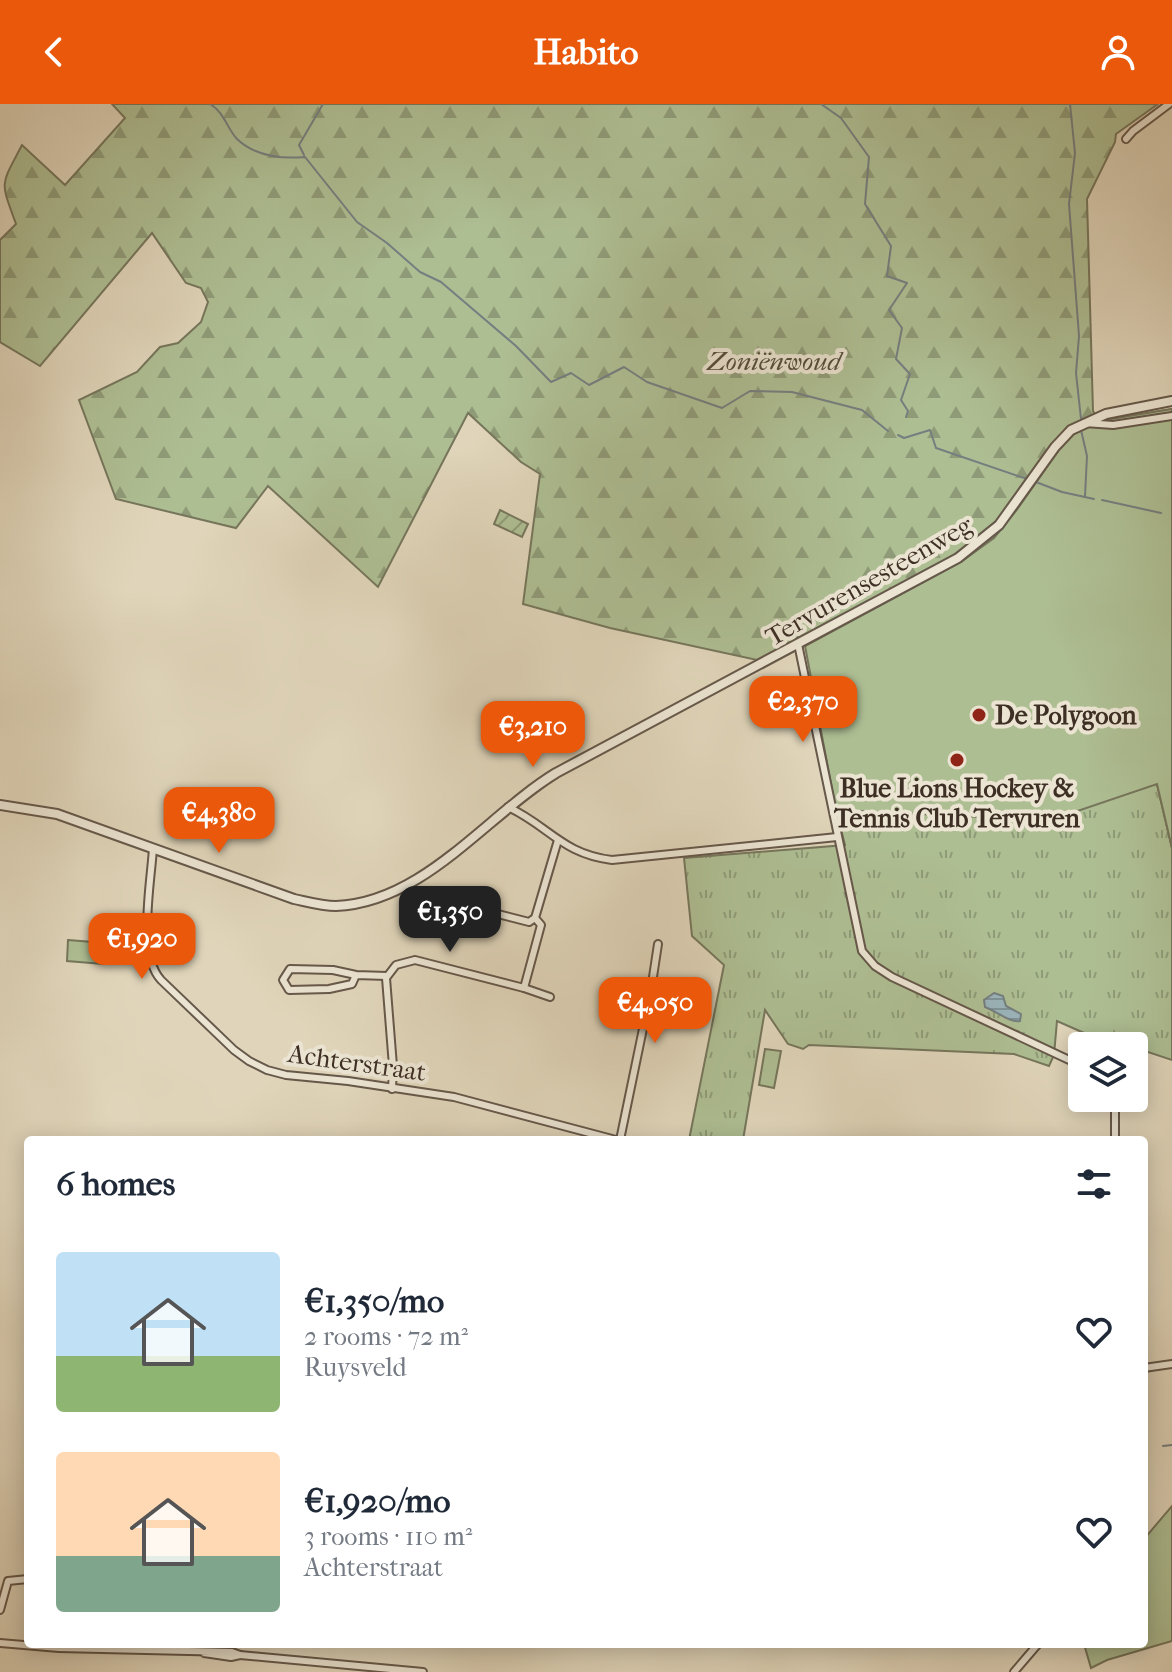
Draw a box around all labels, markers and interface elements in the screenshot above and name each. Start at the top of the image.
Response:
icon: back [32,30,76,74]
icon: person [1096,30,1140,74]
text: Habito [533,31,639,73]
park label: Zoniënwoud [705,346,844,377]
street label: Tervurensesteenweg [760,509,979,653]
pin: €2,370 [738,676,868,744]
text: €2,370 [767,686,839,717]
place label: De Polygoon [995,700,1137,731]
pin: €3,210 [468,701,598,769]
marker: De Polygoon [970,706,988,724]
text: €3,210 [499,711,567,742]
marker: Blue Lions Hockey & Tennis Club Tervuren [948,751,966,769]
place label: Blue Lions Hockey & Tennis Club Tervuren [833,773,1081,834]
pin: €4,380 [154,787,284,855]
text: €4,380 [182,797,256,828]
pin: €1,350 [385,886,515,954]
text: €1,350 [417,896,483,927]
pin: €1,920 [77,913,207,981]
text: €1,920 [107,923,178,954]
pin: €4,050 [590,977,720,1045]
text: €4,050 [617,987,693,1018]
map controls [1068,1032,1148,1112]
button: layers [1068,1032,1148,1112]
street label: Achterstraat [285,1038,429,1088]
icon: filters [1072,1162,1116,1206]
text: 6 homes [56,1164,175,1204]
text: €1,350/mo [304,1281,444,1321]
icon: home [120,1284,216,1380]
icon: heart [1072,1310,1116,1354]
text: 2 rooms · 72 m² [304,1321,468,1352]
text: Ruysveld [304,1352,407,1383]
text: €1,920/mo [304,1481,451,1521]
icon: home [120,1484,216,1580]
icon: heart [1072,1510,1116,1554]
text: 3 rooms · 110 m² [304,1521,472,1552]
text: Achterstraat [304,1552,443,1583]

